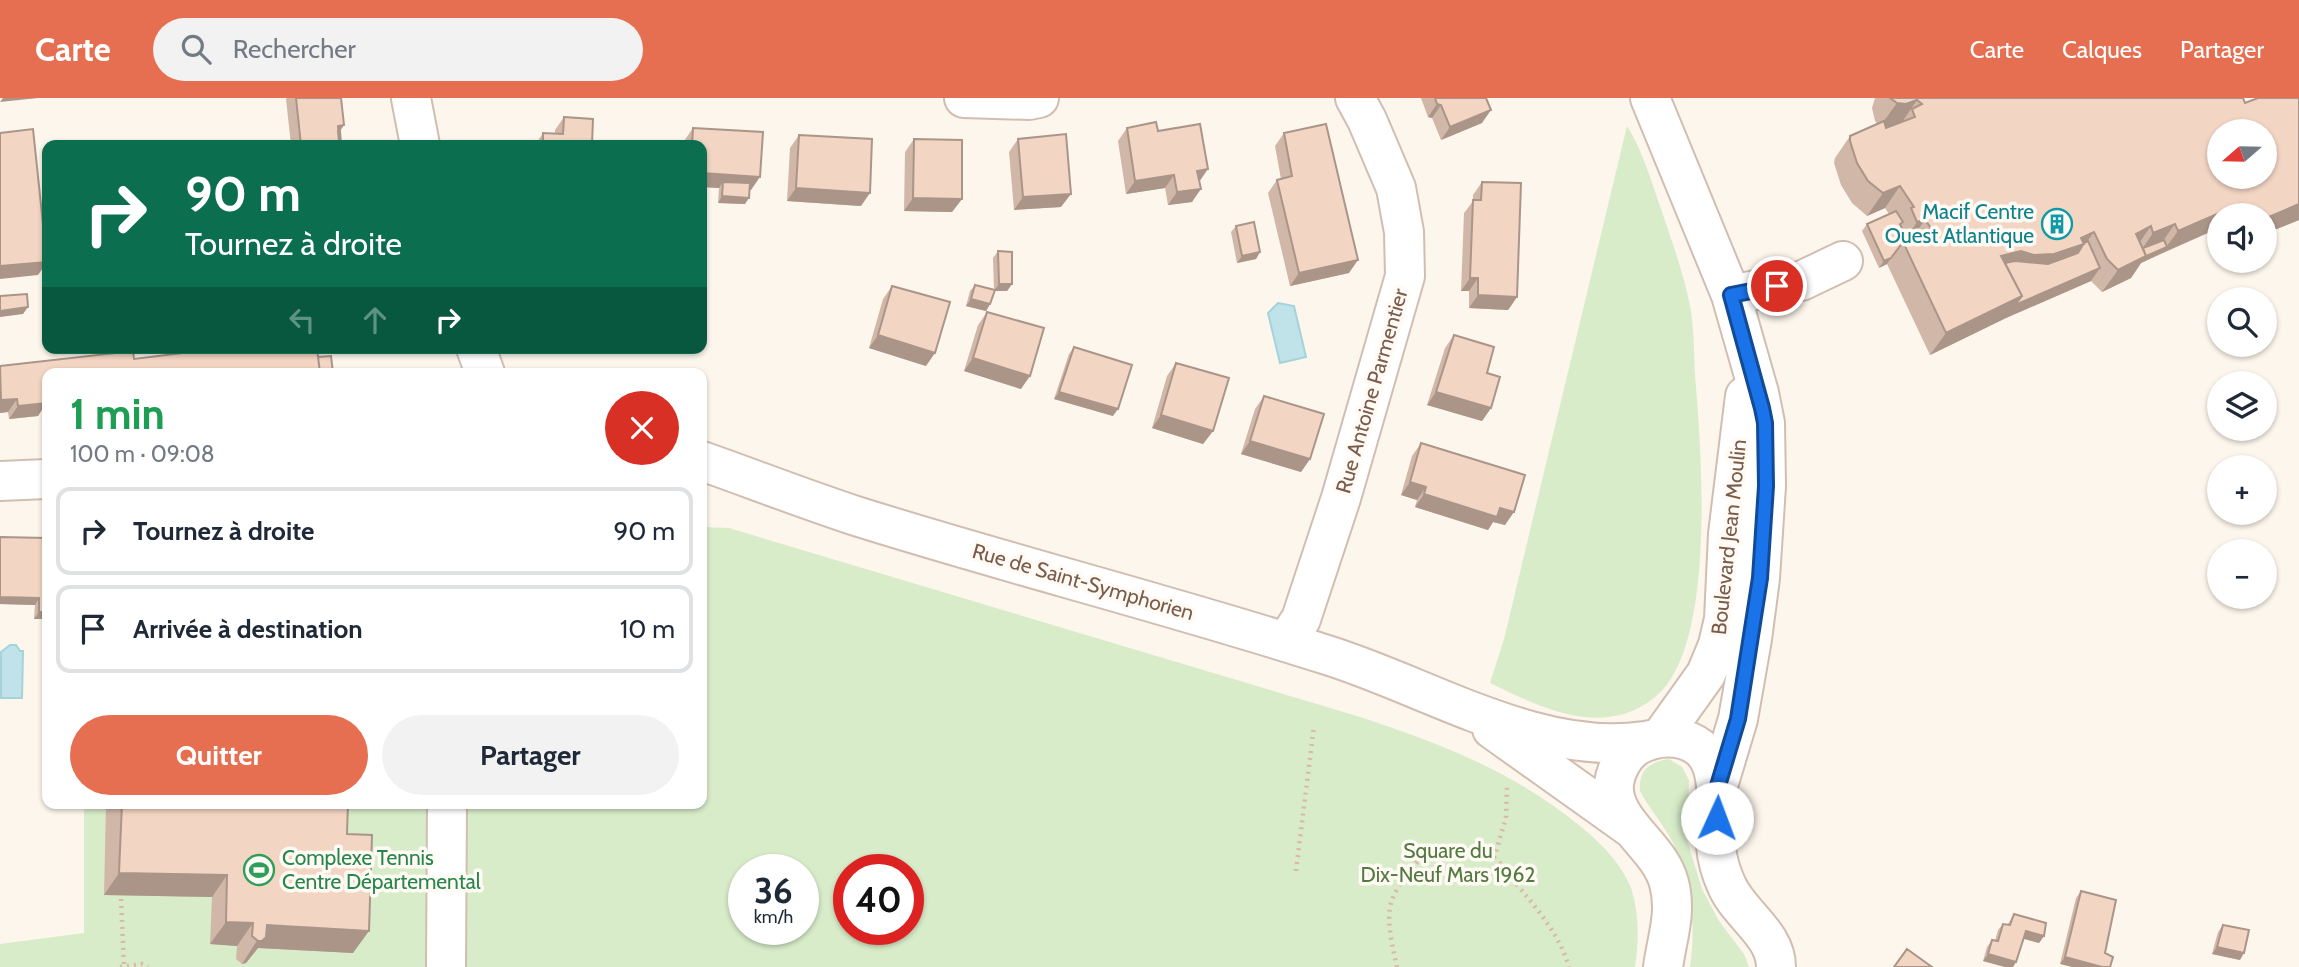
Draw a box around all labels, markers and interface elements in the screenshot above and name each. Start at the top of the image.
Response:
search box [153,18,643,81]
text: Carte [35,29,111,69]
icon: search [177,30,215,68]
text: Rechercher [233,33,356,65]
text: Carte [1970,35,2024,64]
text: Calques [2062,35,2142,64]
text: Partager [2180,35,2264,64]
north arrow [2207,119,2277,189]
map controls [2207,119,2277,609]
text: 90 m [185,164,301,223]
icon: right [70,168,161,259]
place label: Macif Centre Ouest Atlantique [1885,199,2034,248]
button: sound [2207,203,2277,273]
building icon: Macif Centre Ouest Atlantique [2040,207,2074,241]
text: Tournez à droite [185,224,402,263]
pin [1747,256,1807,316]
icon: arrive [1758,267,1796,305]
street label: Rue Antoine Parmentier [1330,285,1413,496]
button: search [2207,287,2277,357]
icon: left [283,301,321,339]
icon: ahead [356,301,394,339]
icon: right [429,301,467,339]
button: layers [2207,371,2277,441]
text: 1 min [70,388,165,440]
button: close [605,391,679,465]
street label: Boulevard Jean Moulin [1706,438,1751,636]
text: 100 m · 09:08 [70,440,215,468]
button: + [2207,455,2277,525]
icon: right [74,512,112,550]
text: Tournez à droite [133,515,315,547]
text: 90 m [613,515,675,547]
street label: Rue de Saint-Symphorien [970,538,1197,625]
button: − [2207,539,2277,609]
icon: arrive [74,610,112,648]
text: Arrivée à destination [133,613,363,645]
text: 10 m [620,613,675,645]
button: Quitter [70,715,368,795]
button: Partager [382,715,679,795]
position arrow [1680,781,1754,855]
park label: Square du Dix-Neuf Mars 1962 [1361,838,1535,887]
place label: Complexe Tennis Centre Départemental [282,845,481,894]
sports icon: Complexe Tennis Centre Départemental [242,853,276,887]
speed limit sign: 40 [833,854,924,945]
text: 36 [754,869,793,912]
text: km/h [754,906,793,928]

